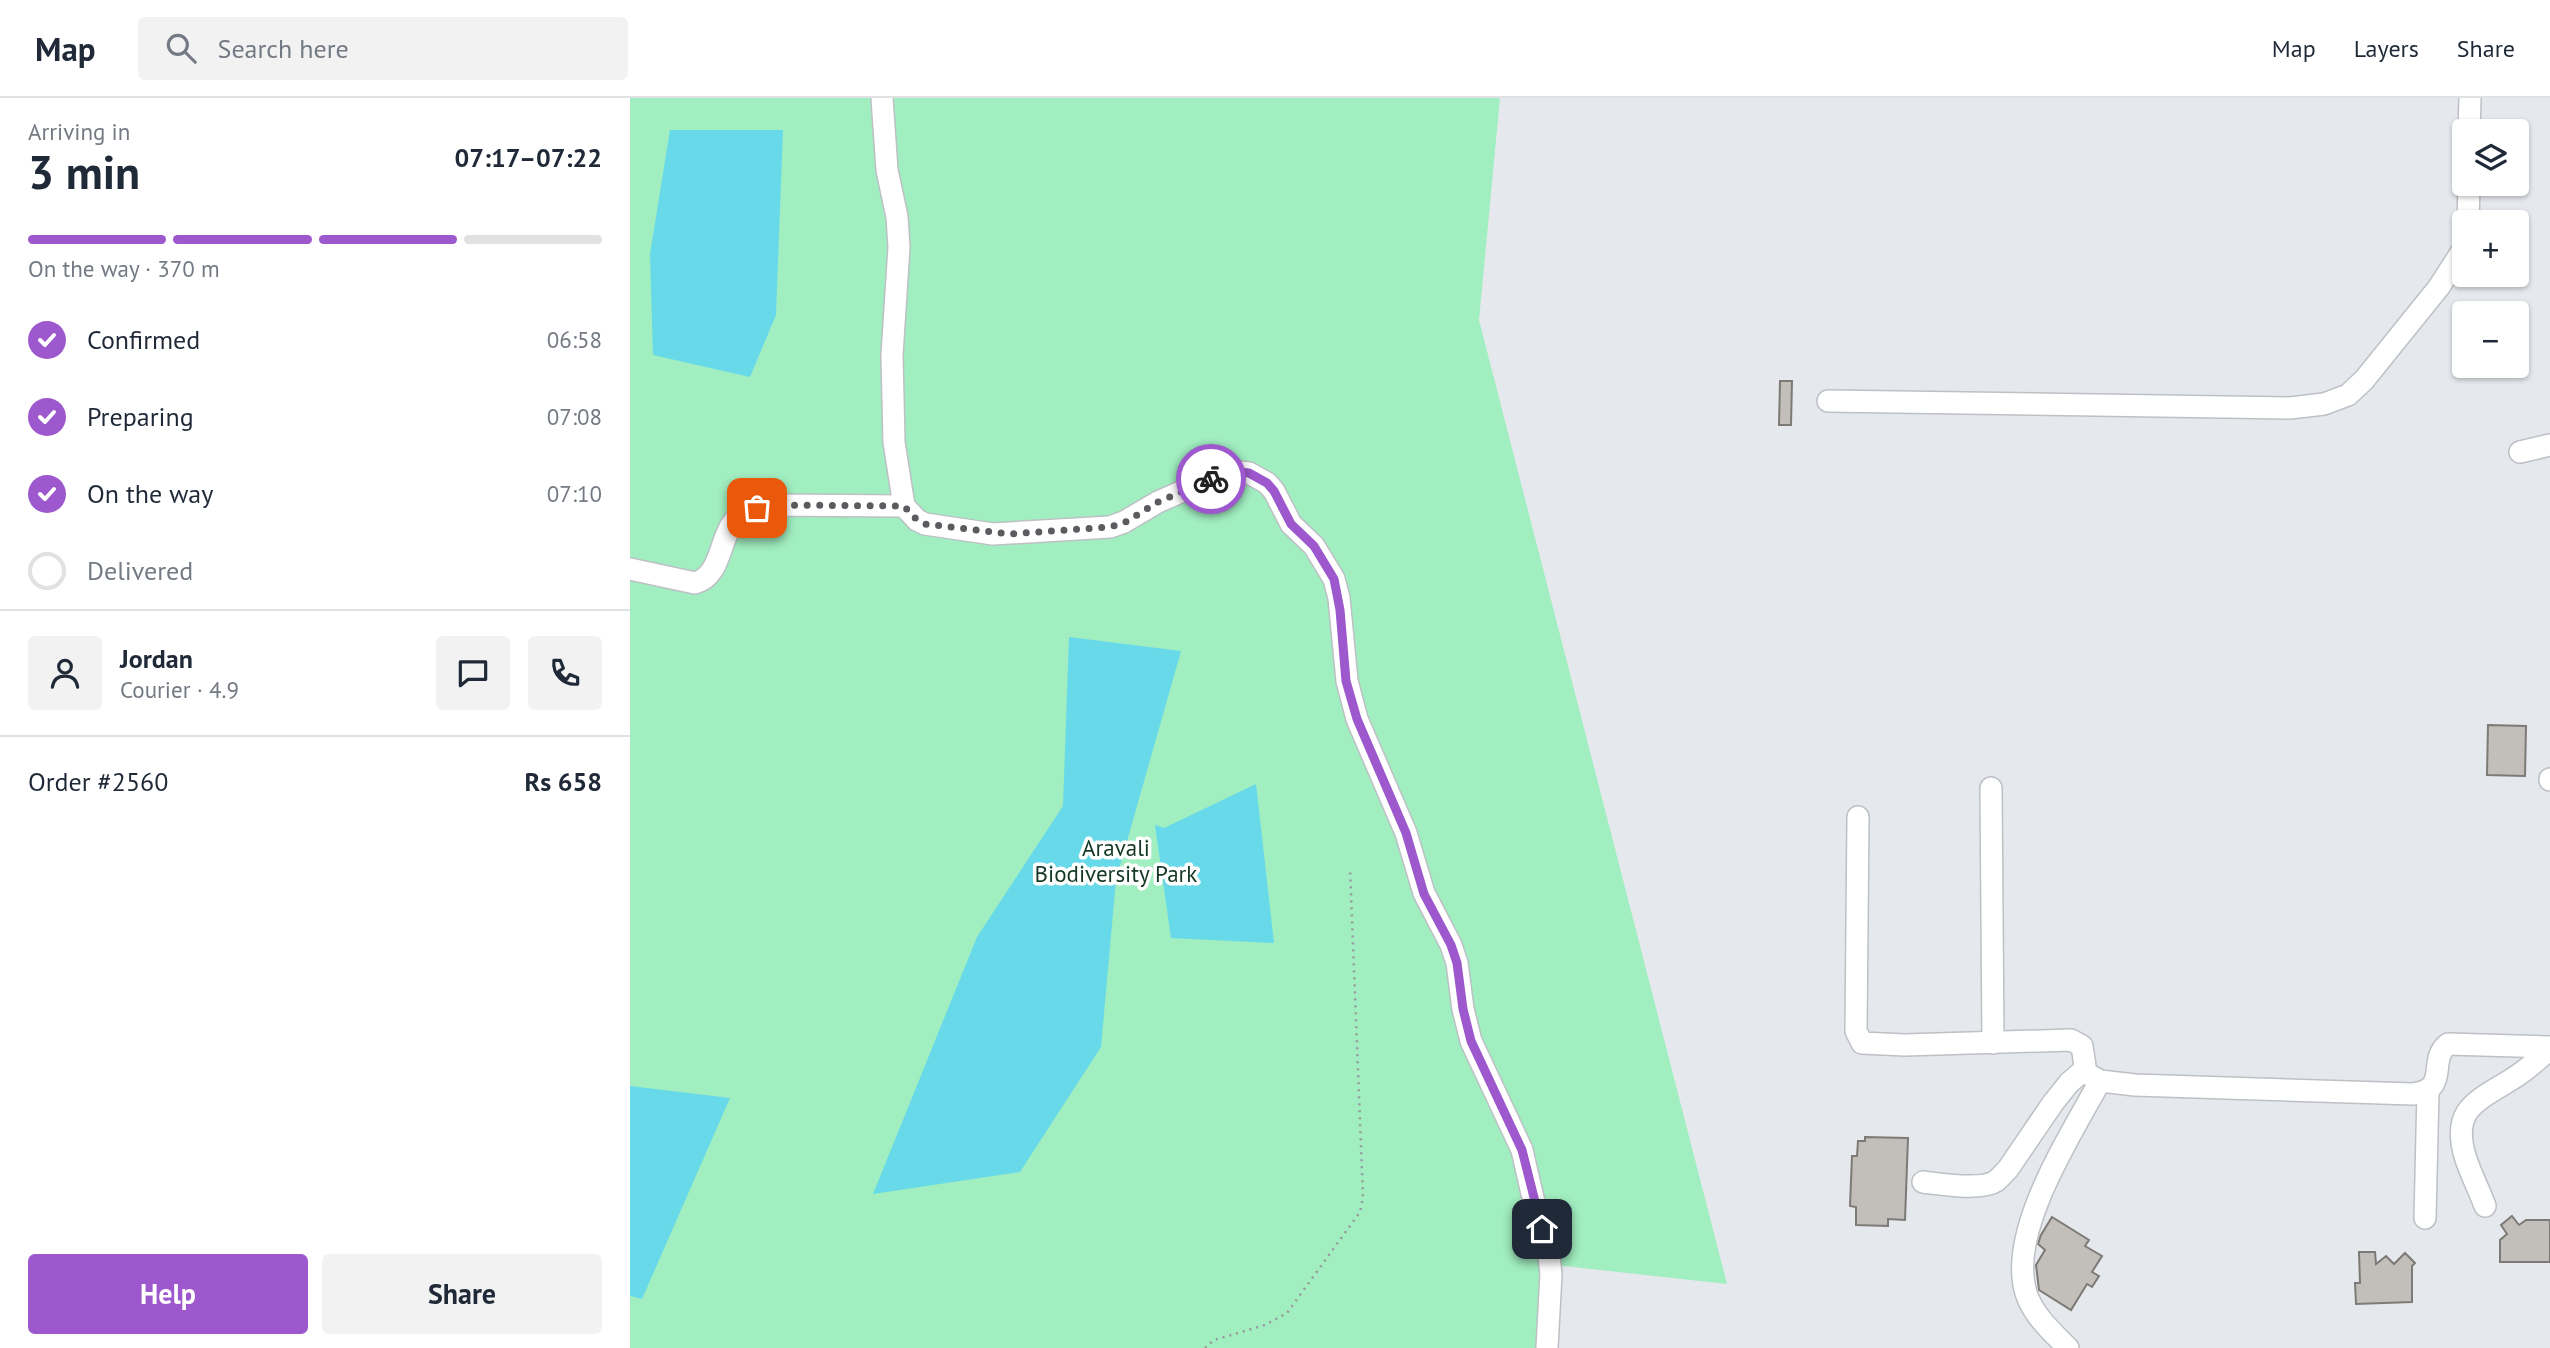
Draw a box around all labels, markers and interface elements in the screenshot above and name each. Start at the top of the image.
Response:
search box [138,17,628,80]
text: Map [35,27,96,70]
icon: search [162,29,200,67]
text: Search here [218,32,349,65]
text: Map [2272,33,2316,64]
text: Layers [2354,33,2419,64]
text: Share [2457,33,2515,64]
text: Arriving in [28,117,130,146]
map controls [2452,119,2529,378]
button: layers [2452,119,2529,196]
text: 07:17–07:22 [455,141,602,174]
text: 3 min [28,142,140,202]
button: + [2452,210,2529,287]
text: On the way · 370 m [28,254,220,283]
button: − [2452,301,2529,378]
icon: check [28,321,66,359]
text: Confirmed [87,323,200,356]
text: 06:58 [547,325,602,354]
icon: check [28,398,66,436]
text: Preparing [87,400,194,433]
text: 07:08 [547,402,602,431]
courier [1176,444,1246,514]
icon: bike [1192,460,1230,498]
icon: check [28,475,66,513]
text: On the way [87,477,213,510]
pin [727,478,787,538]
text: 07:10 [547,479,602,508]
icon: bag [738,489,776,527]
text: Delivered [87,554,193,587]
button: person [28,636,102,710]
button: chat [436,636,510,710]
button: phone [528,636,602,710]
text: Jordan [120,642,193,675]
text: Courier · 4.9 [120,675,239,704]
text: Order #2560 [28,765,168,798]
text: Rs 658 [525,765,602,798]
park label: Aravali Biodiversity Park [1035,833,1197,888]
pin [1512,1199,1572,1259]
icon: home [1523,1210,1561,1248]
button: Help [28,1254,308,1334]
button: Share [322,1254,602,1334]

